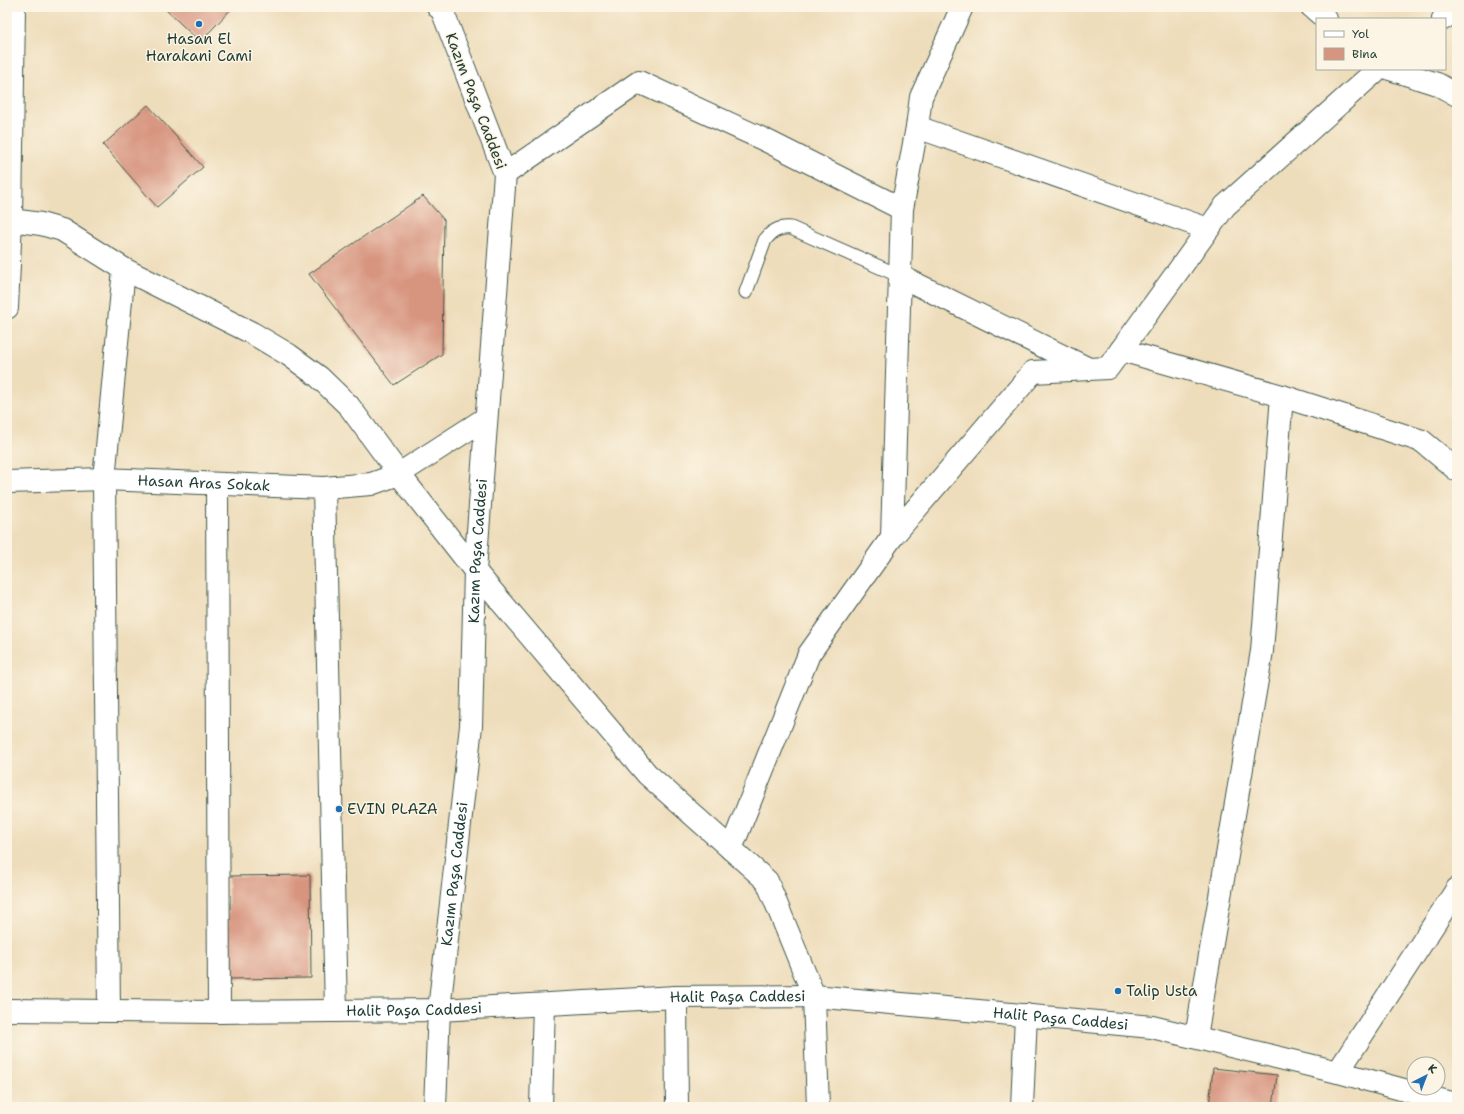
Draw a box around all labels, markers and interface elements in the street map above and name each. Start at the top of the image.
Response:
legend [1316,18,1446,70]
marker: Hasan El Harakani Cami [194,19,204,29]
text: Yol [1352,26,1369,42]
place label: Hasan El Harakani Cami [146,29,252,66]
street label: Kazım Paşa Caddesi [441,30,511,172]
text: Bina [1352,46,1378,62]
street label: Hasan Aras Sokak [137,470,271,496]
street label: Kazım Paşa Caddesi [464,478,492,624]
place label: EVIN PLAZA [347,799,438,819]
street label: Kazım Paşa Caddesi [436,801,472,947]
marker: EVIN PLAZA [334,804,344,814]
place label: Talip Usta [1126,981,1198,1001]
street label: Halit Paşa Caddesi [669,986,806,1007]
marker: Talip Usta [1113,986,1123,996]
street label: Halit Paşa Caddesi [346,998,482,1021]
street label: Halit Paşa Caddesi [992,1002,1129,1035]
north arrow [1406,1056,1446,1096]
text: K [1425,1061,1441,1077]

